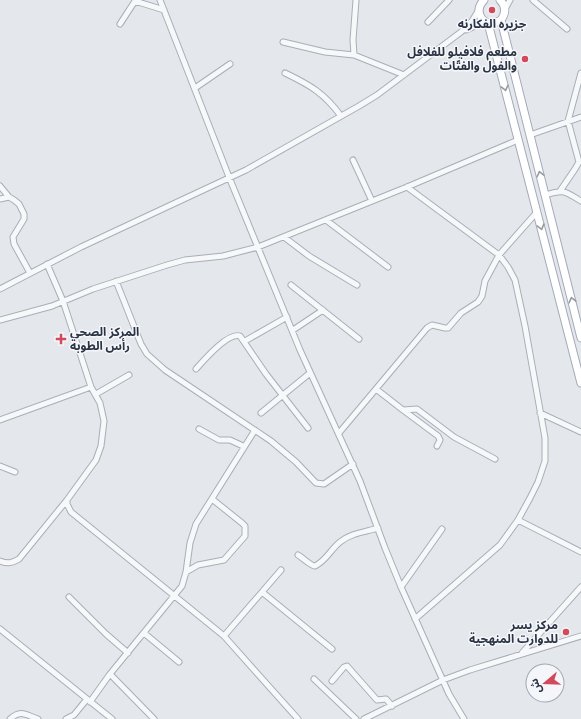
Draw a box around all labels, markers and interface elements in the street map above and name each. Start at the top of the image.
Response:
marker: جزيره الفكارنه [487,5,497,15]
place label: جزيره الفكارنه [458,16,527,32]
place label: مطعم فلافيلو للفلافل والفول والفتّات [407,44,517,74]
marker: مطعم فلافيلو للفلافل والفول والفتّات [520,54,530,64]
one-way arrow [500,84,509,91]
one-way arrow [536,171,544,177]
one-way arrow [536,224,545,231]
one-way arrow [568,297,576,303]
place label: المركز الصحي رأس الطوبة [70,324,139,354]
marker: المركز الصحي رأس الطوبة [55,333,67,345]
place label: مركز يسر للدوارت المنهجية [469,617,558,647]
marker: مركز يسر للدوارت المنهجية [561,627,571,637]
north arrow [525,663,565,703]
text: ش [526,677,545,696]

